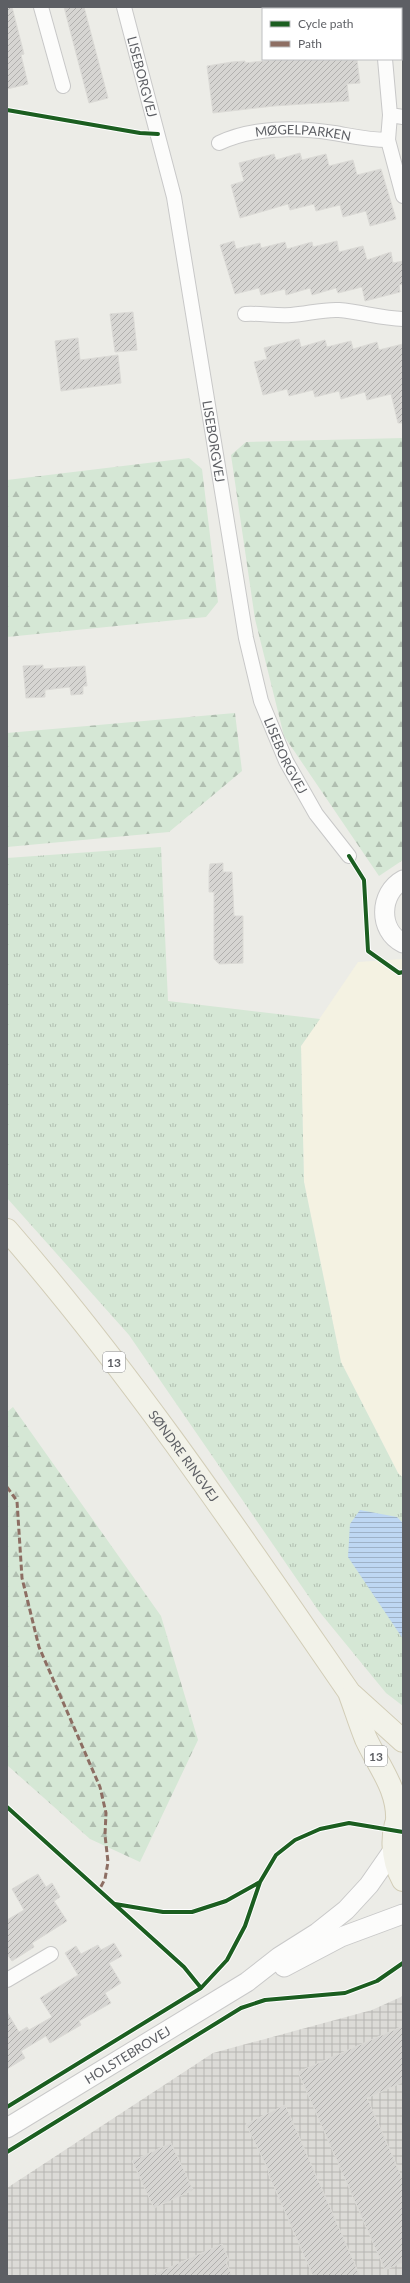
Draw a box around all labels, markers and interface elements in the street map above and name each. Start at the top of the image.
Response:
legend [262,8,402,60]
text: Cycle path [298,16,353,31]
street label: LISEBORGVEJ [124,34,161,119]
text: Path [298,36,322,51]
street label: MØGELPARKEN [254,121,352,144]
street label: LISEBORGVEJ [199,399,228,484]
street label: LISEBORGVEJ [261,715,311,797]
road number: 13 [103,1352,125,1372]
street label: SØNDRE RINGVEJ [145,1407,222,1505]
road number: 13 [365,1746,387,1766]
street label: HOLSTEBROVEJ [82,2022,173,2087]

